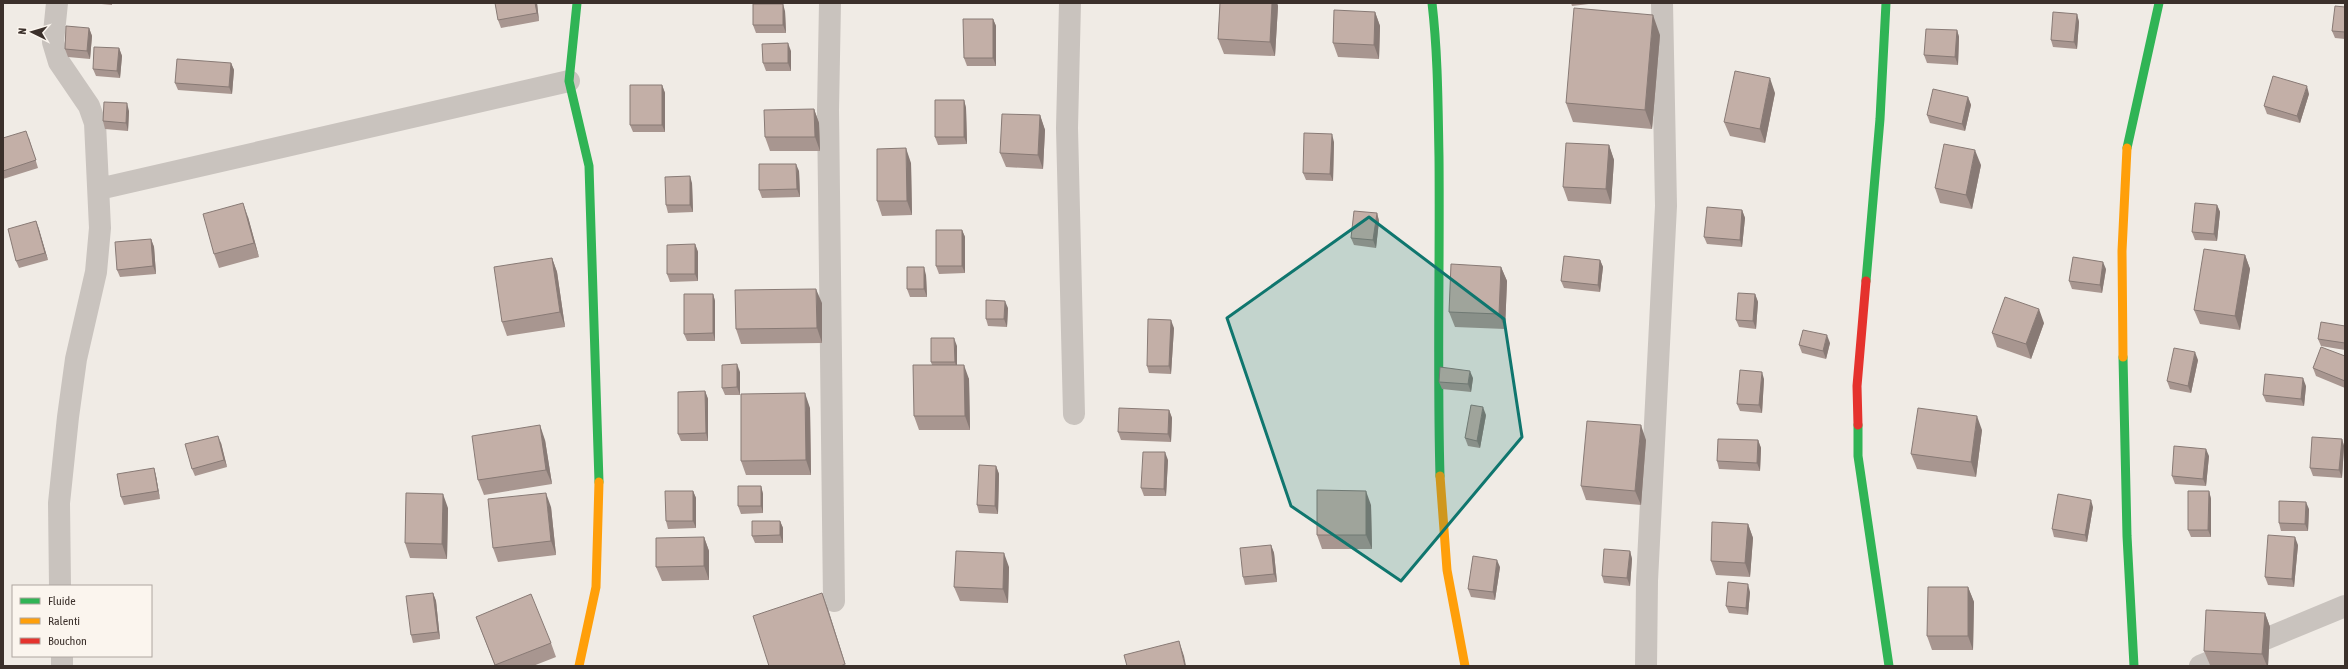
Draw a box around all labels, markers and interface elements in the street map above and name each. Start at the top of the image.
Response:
north arrow [12,12,52,52]
text: N [16,27,28,35]
legend [12,585,152,657]
text: Fluide [48,594,76,608]
text: Ralenti [48,614,80,628]
text: Bouchon [48,634,87,648]

